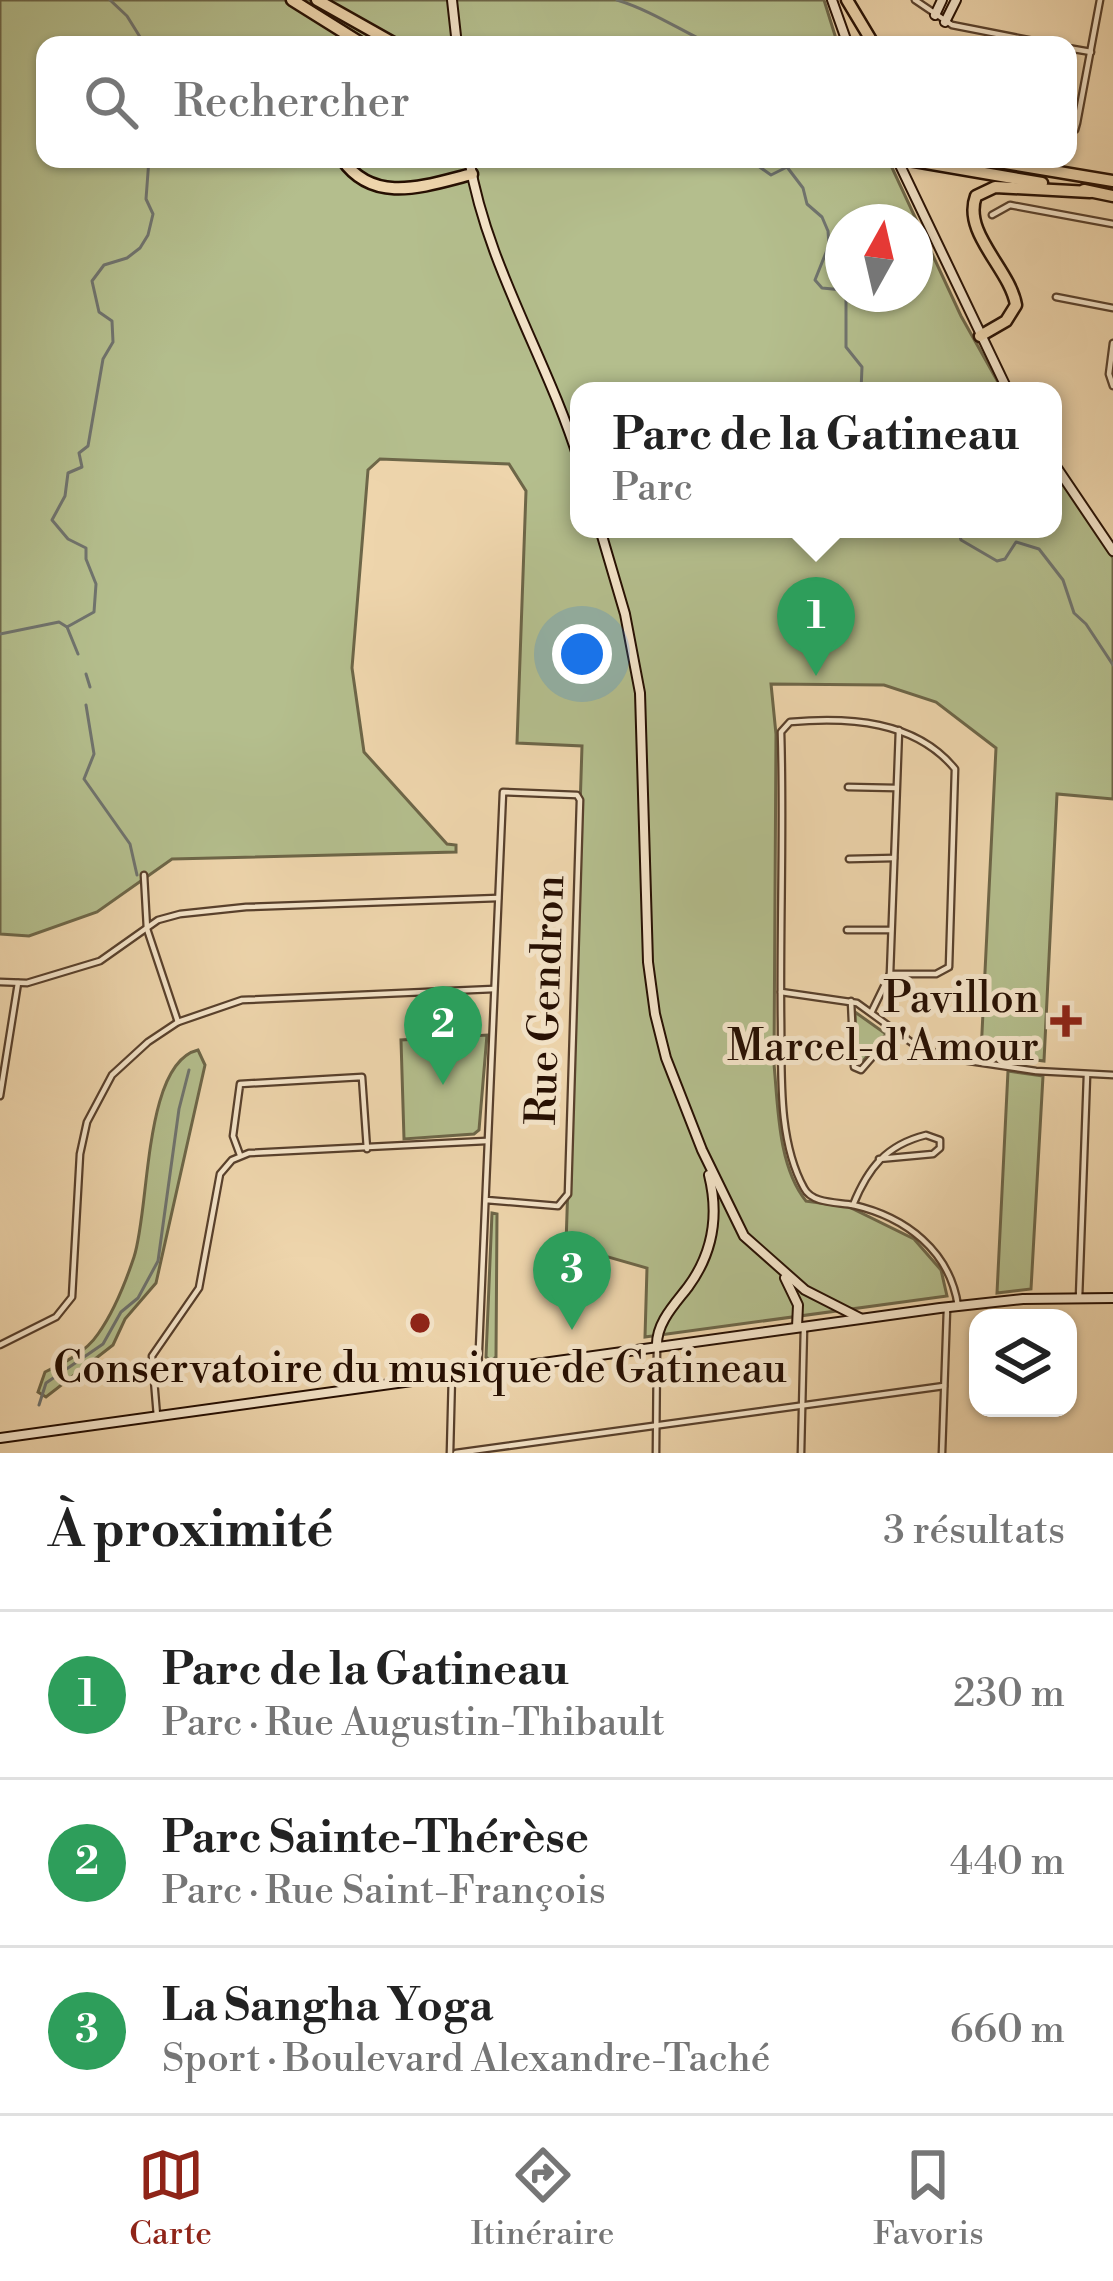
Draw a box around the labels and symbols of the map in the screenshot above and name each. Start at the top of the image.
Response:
north arrow [825,204,933,312]
pin: 1 [777,577,855,676]
your location [552,624,612,684]
street label: Rue Gendron [516,874,577,1126]
place label: Pavillon Marcel-d'Amour [727,973,1039,1074]
pin: 2 [404,986,482,1085]
marker: Pavillon Marcel-d'Amour [1050,1005,1082,1037]
pin: 3 [533,1231,611,1330]
marker: Conservatoire du musique de Gatineau [407,1310,433,1336]
place label: Conservatoire du musique de Gatineau [53,1343,787,1396]

